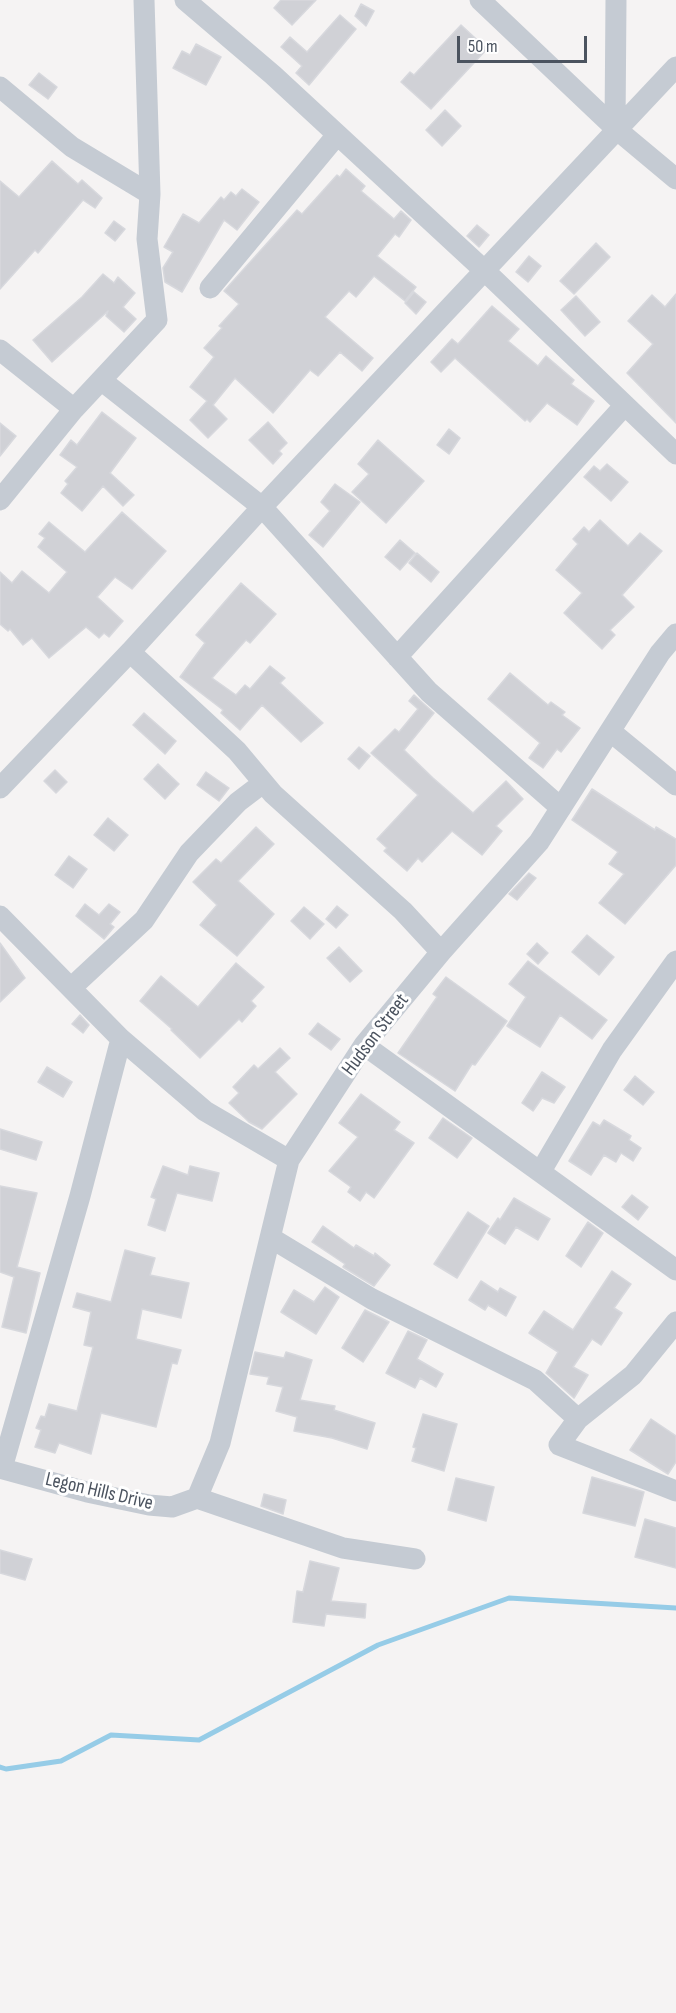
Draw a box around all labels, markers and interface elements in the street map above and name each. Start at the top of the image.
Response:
scale bar [460,24,590,62]
text: 50 m [468,36,498,57]
street label: Hudson Street [337,989,415,1081]
street label: Legon Hills Drive [43,1468,155,1516]

